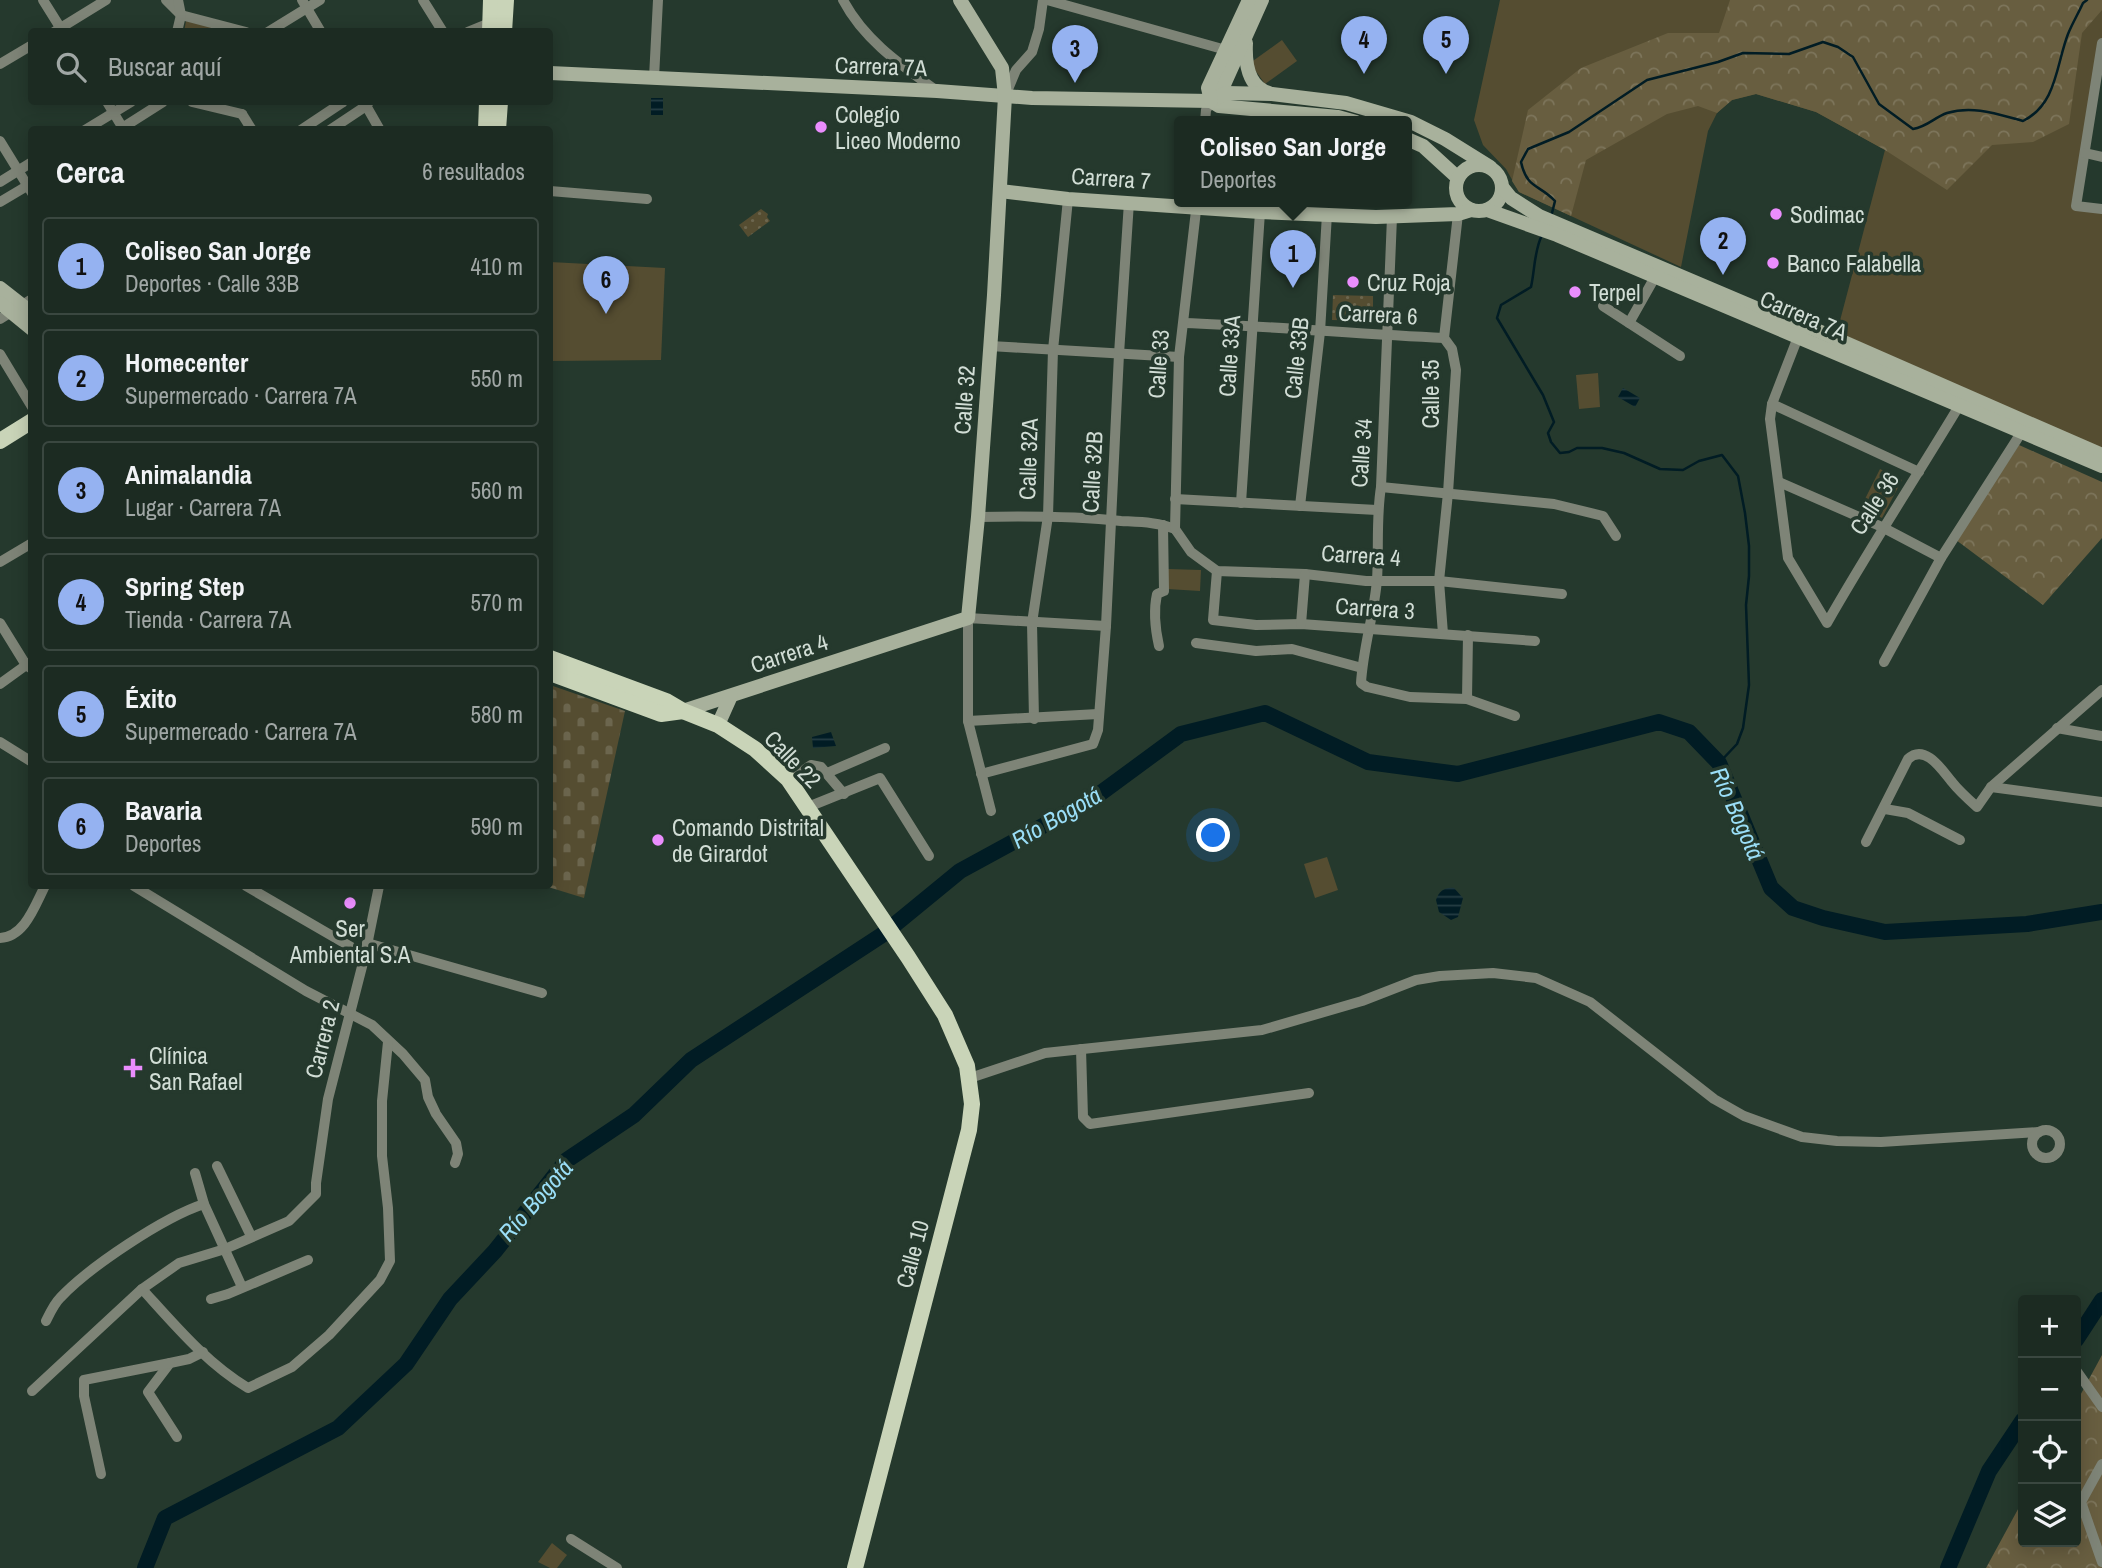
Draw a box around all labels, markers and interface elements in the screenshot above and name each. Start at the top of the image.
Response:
pin: 4 [1341,16,1387,74]
pin: 5 [1423,16,1469,74]
pin: 3 [1052,25,1098,83]
search box [28,28,553,105]
icon: search [52,48,90,86]
text: Buscar aquí [108,49,222,84]
street label: Carrera 7A [834,49,928,83]
place label: Colegio Liceo Moderno [835,99,961,156]
popup [1174,116,1412,207]
marker: Colegio Liceo Moderno [813,119,829,135]
text: Coliseo San Jorge [1200,129,1386,164]
text: Cerca [56,152,124,192]
text: 6 resultados [422,156,525,187]
street label: Carrera 7 [1070,160,1152,196]
text: Deportes [1200,164,1277,195]
place label: Sodimac [1790,199,1864,230]
marker: Sodimac [1768,206,1784,222]
pin: 2 [1700,217,1746,275]
pin: 1 [1270,230,1316,288]
text: Coliseo San Jorge [125,233,311,268]
place label: Banco Falabella [1787,248,1922,279]
text: 1 [76,251,86,282]
text: 410 m [471,251,523,282]
marker: Banco Falabella [1765,255,1781,271]
pin: 6 [583,256,629,314]
place label: Cruz Roja [1367,267,1451,298]
text: Deportes · Calle 33B [125,268,299,299]
marker: Cruz Roja [1345,274,1361,290]
place label: Terpel [1589,277,1640,308]
street label: Carrera 7A [1755,283,1853,347]
marker: Terpel [1567,284,1583,300]
street label: Carrera 6 [1337,296,1419,332]
street label: Calle 33A [1211,314,1247,398]
street label: Calle 33B [1276,316,1316,400]
street label: Calle 33 [1140,328,1176,400]
text: Homecenter [125,345,248,380]
street label: Calle 35 [1415,359,1446,429]
text: 2 [76,363,86,394]
text: 550 m [471,363,523,394]
street label: Calle 32 [946,364,982,436]
text: Supermercado · Carrera 7A [125,380,357,411]
street label: Calle 32A [1011,417,1045,500]
street label: Calle 34 [1343,417,1379,489]
street label: Calle 32B [1074,430,1110,514]
text: Animalandia [125,457,252,492]
street label: Calle 36 [1842,466,1906,540]
text: 3 [76,475,86,506]
text: 560 m [471,475,523,506]
text: Lugar · Carrera 7A [125,492,281,523]
street label: Carrera 4 [1320,537,1402,573]
text: Spring Step [125,569,245,604]
text: 4 [76,587,86,618]
text: 570 m [471,587,523,618]
street label: Carrera 3 [1334,590,1416,626]
text: Tienda · Carrera 7A [125,604,291,635]
street label: Carrera 4 [746,626,832,680]
text: Éxito [125,681,177,716]
text: 5 [76,699,86,730]
text: 580 m [471,699,523,730]
text: Supermercado · Carrera 7A [125,716,357,747]
street label: Calle 22 [758,723,828,795]
water label: Río Bogotá [1703,762,1773,865]
water label: Río Bogotá [1005,779,1107,855]
text: Bavaria [125,793,202,828]
text: 6 [76,811,86,842]
text: 590 m [471,811,523,842]
place label: Comando Distrital de Girardot [672,812,824,869]
your location [1196,818,1230,852]
text: Deportes [125,828,202,859]
marker: Comando Distrital de Girardot [650,832,666,848]
marker: Ser Ambiental S.A [342,895,358,911]
place label: Ser Ambiental S.A [289,913,411,970]
street label: Carrera 2 [297,997,347,1081]
place label: Clínica San Rafael [149,1040,242,1097]
marker: Clínica San Rafael [123,1058,143,1078]
water label: Río Bogotá [491,1152,579,1248]
street label: Calle 10 [888,1217,936,1291]
map controls [2018,1295,2081,1547]
button: + [2018,1295,2081,1358]
button: − [2018,1358,2081,1421]
button: locate [2018,1421,2081,1484]
button: layers [2018,1484,2081,1547]

